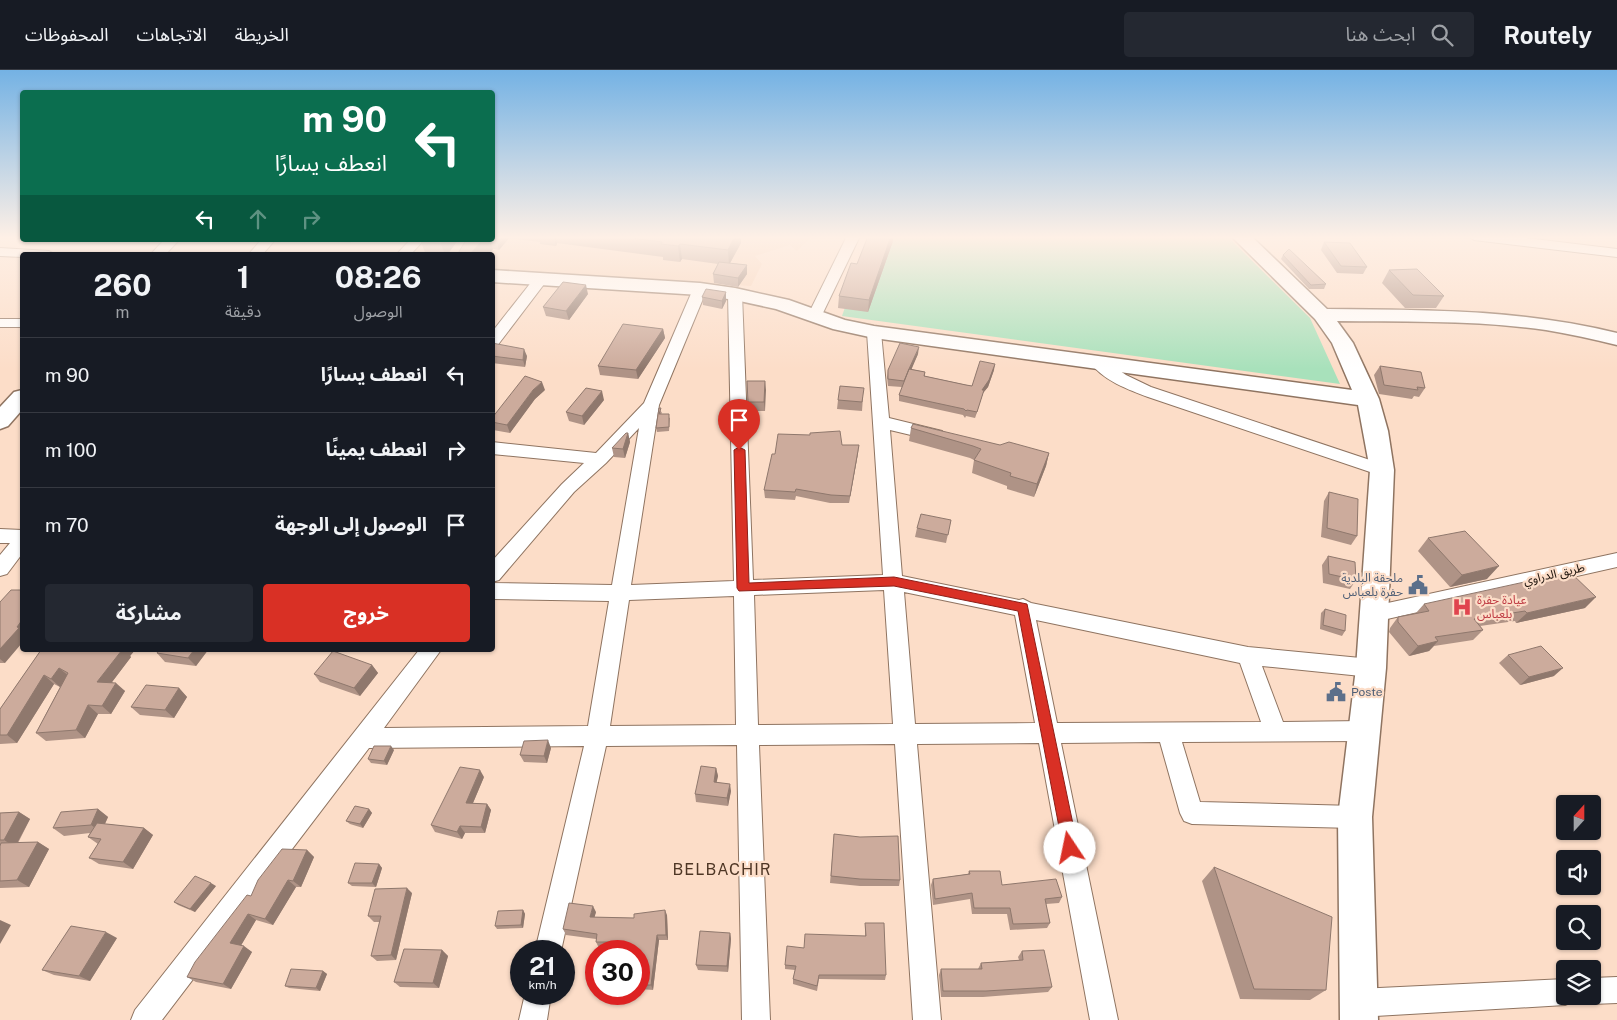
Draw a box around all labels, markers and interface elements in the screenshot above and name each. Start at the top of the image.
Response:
search box [1124,12,1474,57]
icon: search [1428,21,1456,49]
text: Routely [1504,21,1592,49]
text: ابحث هنا [1345,23,1416,45]
text: المحفوظات [25,24,109,45]
text: الاتجاهات [137,24,207,45]
text: الخريطة [235,24,289,45]
text: 90 m [302,99,387,140]
icon: left [405,110,470,175]
text: انعطف يسارًا [275,150,387,176]
icon: left [191,205,219,233]
icon: ahead [244,205,272,233]
icon: right [297,205,325,233]
text: 1 [237,259,250,295]
text: 08:26 [335,259,422,295]
text: 260 [93,267,152,303]
text: دقيقة [225,302,261,321]
text: الوصول [354,302,402,321]
text: m [116,303,129,322]
icon: left [442,361,470,389]
text: انعطف يسارًا [321,363,427,385]
text: 90 m [45,364,89,386]
pin [718,399,760,450]
icon: arrive [725,406,753,434]
icon: right [442,436,470,464]
text: انعطف يمينًا [326,438,427,460]
text: 100 m [45,439,97,461]
icon: arrive [442,511,470,539]
text: الوصول إلى الوجهة [275,513,427,535]
text: 70 m [45,514,89,536]
street label: طريق الدراوي [1522,560,1587,591]
place label: ملحقة البلدية حفرة بلعباس [1341,571,1403,599]
public building icon: ملحقة البلدية حفرة بلعباس [1407,574,1429,596]
button: مشاركة [45,584,253,642]
button: خروج [263,584,470,642]
place label: عيادة حفرة بلعباس [1477,593,1527,621]
hospital icon: عيادة حفرة بلعباس [1451,596,1473,618]
public building icon: Poste [1325,681,1347,703]
place label: Poste [1351,685,1383,699]
north arrow [1556,795,1601,840]
map controls [1556,795,1601,1005]
position arrow [1043,821,1095,873]
button: sound [1556,850,1601,895]
district label: BELBACHIR [672,860,772,879]
button: search [1556,905,1601,950]
speed limit sign: 30 [585,940,650,1005]
text: 21 [529,951,556,981]
button: layers [1556,960,1601,1005]
text: km/h [528,978,557,992]

